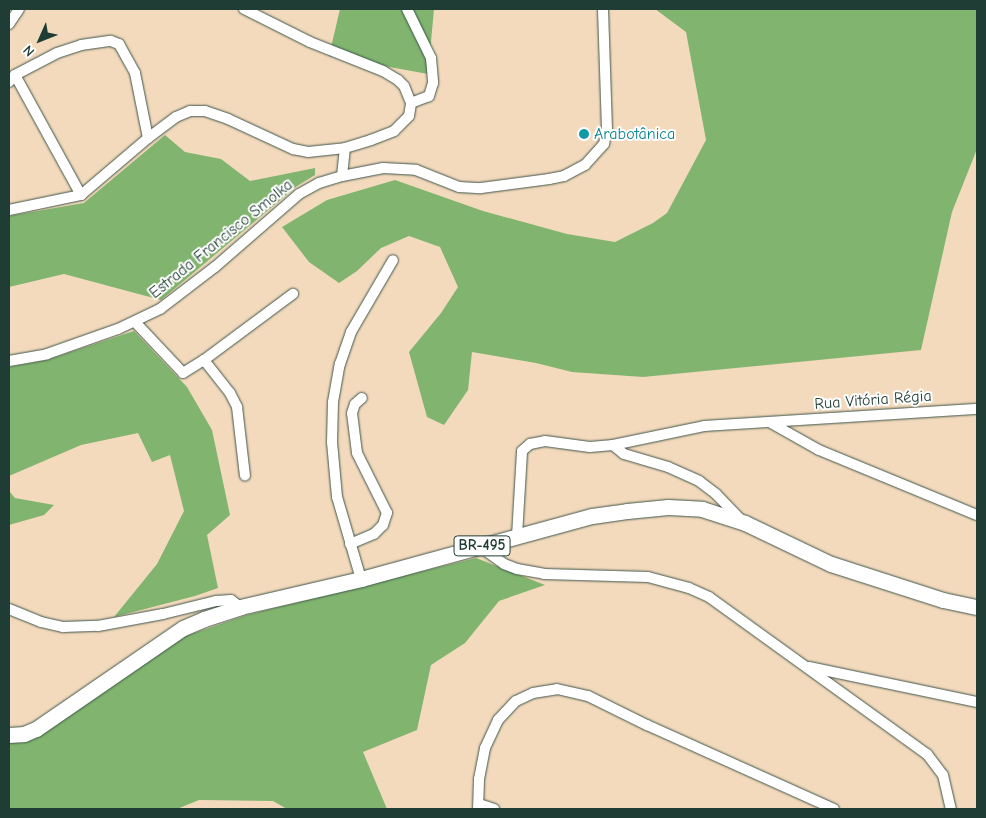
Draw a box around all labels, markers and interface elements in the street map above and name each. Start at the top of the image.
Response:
north arrow [15,15,65,65]
text: N [20,42,38,60]
place label: Arabotânica [594,124,675,144]
marker: Arabotânica [578,128,590,140]
street label: Estrada Francisco Smolka [145,175,297,303]
street label: Rua Vitória Régia [814,386,932,414]
road number: BR-495 [453,534,511,558]

